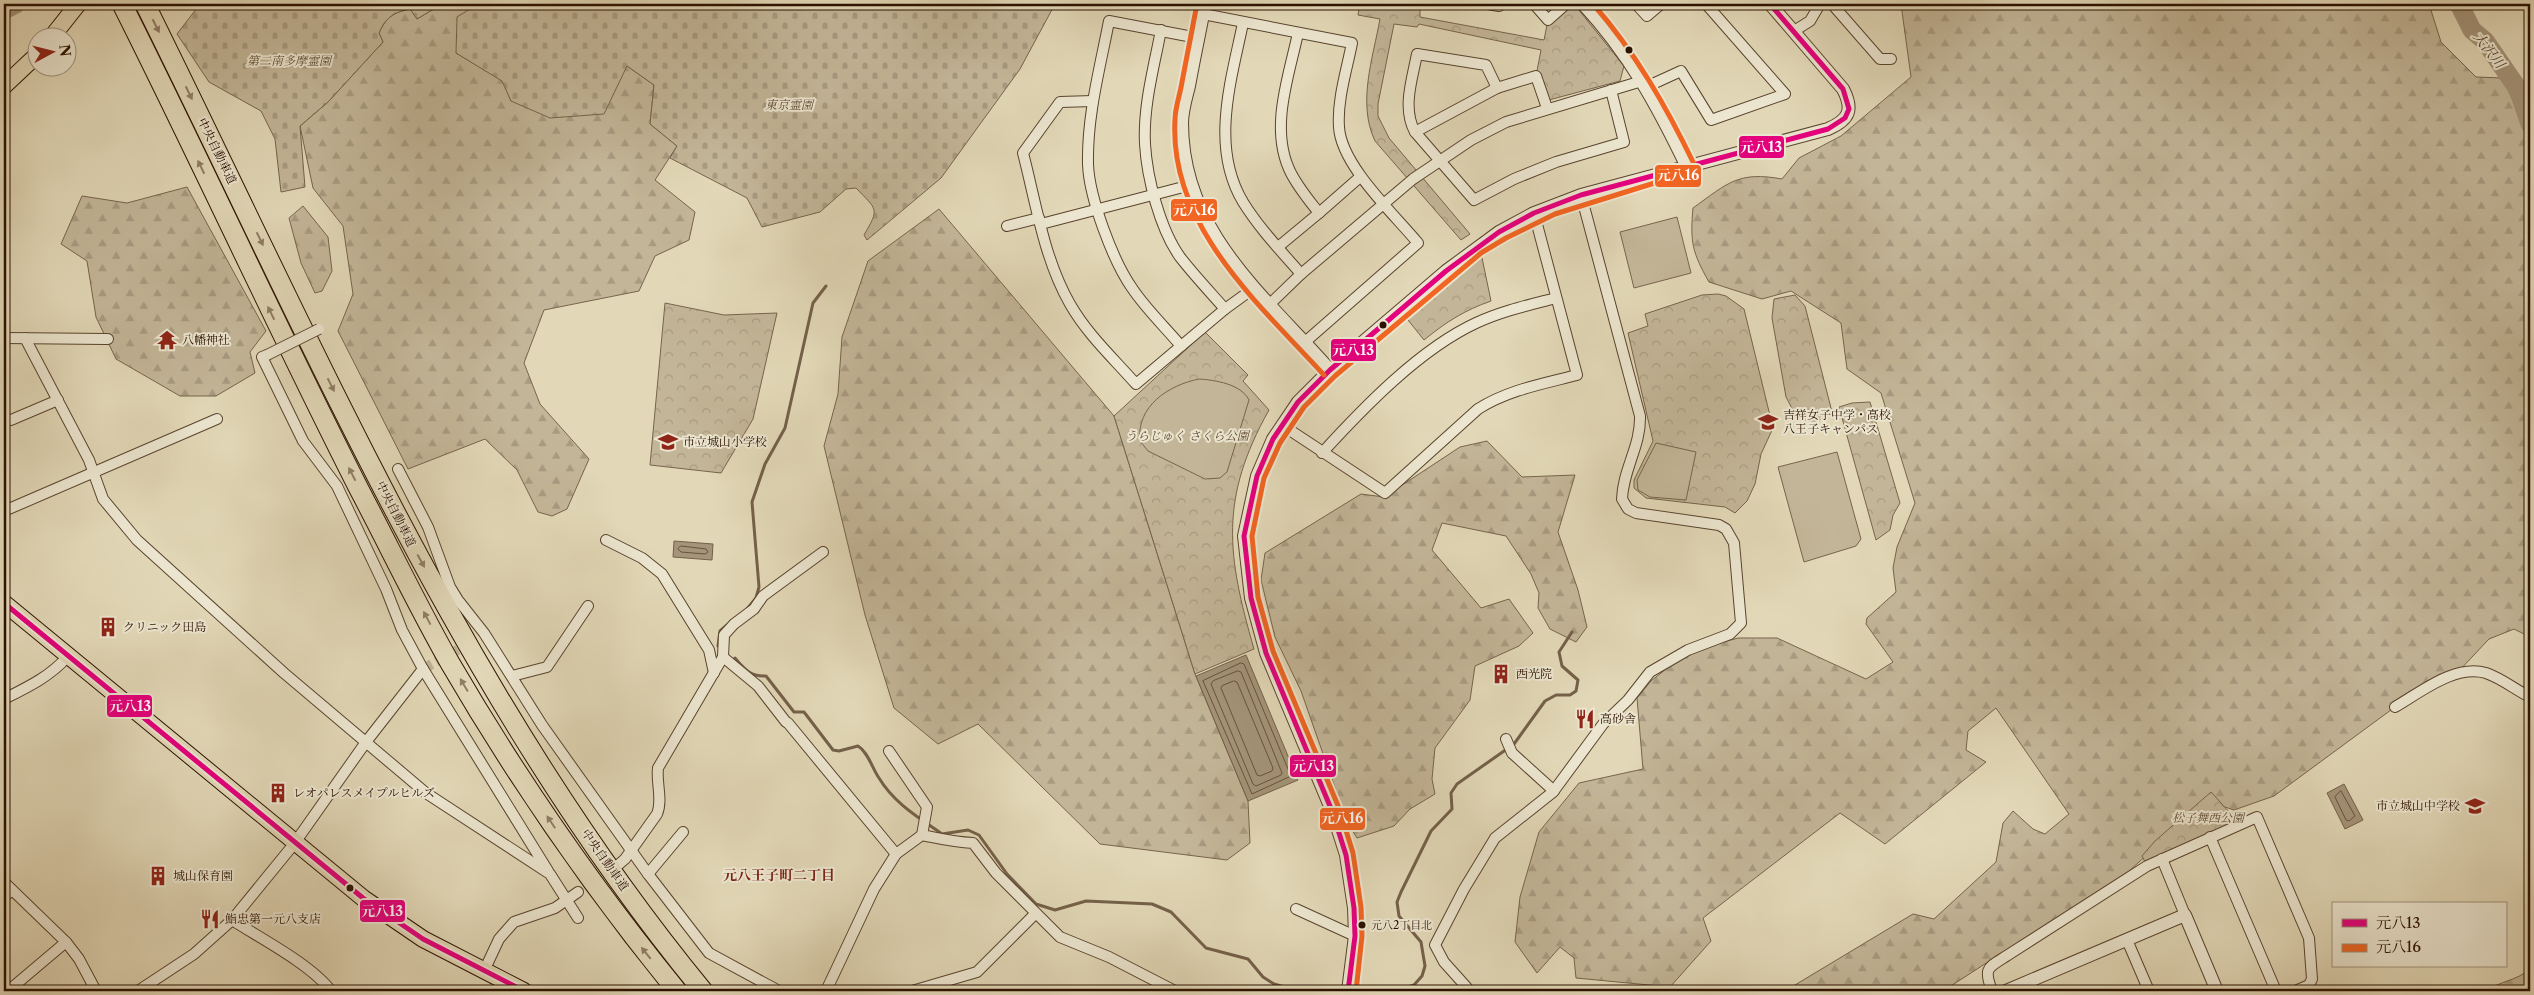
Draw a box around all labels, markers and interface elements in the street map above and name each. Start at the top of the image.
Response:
one-way arrow [152,19,160,33]
north arrow [28,28,78,78]
water label: 大沢川 [2469,28,2510,74]
text: N [55,43,75,58]
unlabelled marker [1624,45,1634,55]
park label: 第二南多摩霊園 [247,53,333,68]
one-way arrow [184,85,193,100]
park label: 東京霊園 [765,97,815,112]
street label: 中央自動車道 [195,115,240,186]
line badge: 元八13 [1738,135,1785,159]
text: 元八13 [1740,138,1782,156]
one-way arrow [197,159,205,174]
line badge: 元八16 [1654,164,1702,188]
text: 元八16 [1657,166,1699,184]
line badge: 元八16 [1170,198,1218,222]
text: 元八16 [1173,201,1215,219]
one-way arrow [256,232,264,246]
one-way arrow [267,306,275,320]
unlabelled marker [1378,320,1388,330]
temple icon: 八幡神社 [156,329,178,351]
place label: 八幡神社 [182,332,230,347]
line badge: 元八13 [1330,338,1377,362]
text: 元八13 [1332,341,1374,359]
one-way arrow [327,377,335,392]
place label: 吉祥女子中学・高校 八王子キャンパス [1783,407,1891,436]
school or university icon: 吉祥女子中学・高校 八王子キャンパス [1757,411,1779,433]
park label: うらじゅく さくら公園 [1125,428,1251,443]
school or university icon: 市立城山小学校 [657,431,679,453]
place label: 市立城山小学校 [683,434,767,449]
one-way arrow [348,467,356,481]
street label: 中央自動車道 [373,478,419,549]
one-way arrow [417,553,425,568]
one-way arrow [423,611,431,626]
building icon: クリニック田島 [97,616,119,638]
place label: クリニック田島 [123,619,206,634]
building icon: 西光院 [1490,663,1512,685]
place label: 西光院 [1516,666,1552,681]
one-way arrow [459,678,468,691]
line badge: 元八13 [106,694,153,718]
text: 元八13 [109,697,151,715]
restaurant icon: 高砂舎 [1574,708,1596,730]
place label: 高砂舎 [1600,711,1636,726]
line badge: 元八13 [1289,754,1337,778]
text: 元八13 [1292,757,1334,775]
building icon: レオパレスメイプルヒルズ [267,782,289,804]
place label: レオパレスメイプルヒルズ [293,785,435,800]
school or university icon: 市立城山中学校 [2464,795,2486,817]
place label: 市立城山中学校 [2376,798,2460,813]
line badge: 元八16 [1319,807,1366,831]
text: 元八16 [1321,809,1363,827]
park label: 松子舞西公園 [2172,810,2246,825]
one-way arrow [546,815,556,829]
street label: 中央自動車道 [579,826,632,894]
building icon: 城山保育園 [147,865,169,887]
district label: 元八王子町二丁目 [723,866,835,884]
place label: 城山保育園 [173,868,233,883]
unlabelled marker [345,883,355,893]
line badge: 元八13 [359,899,406,923]
text: 元八13 [361,902,403,920]
legend [2332,902,2506,968]
restaurant icon: 鮨忠第一元八支店 [199,908,221,930]
place label: 鮨忠第一元八支店 [225,911,321,926]
text: 元八13 [2376,913,2421,932]
place label: 元八2丁目北 [1371,918,1432,932]
marker: 元八2丁目北 [1357,920,1367,930]
text: 元八16 [2376,937,2421,956]
one-way arrow [641,947,652,960]

